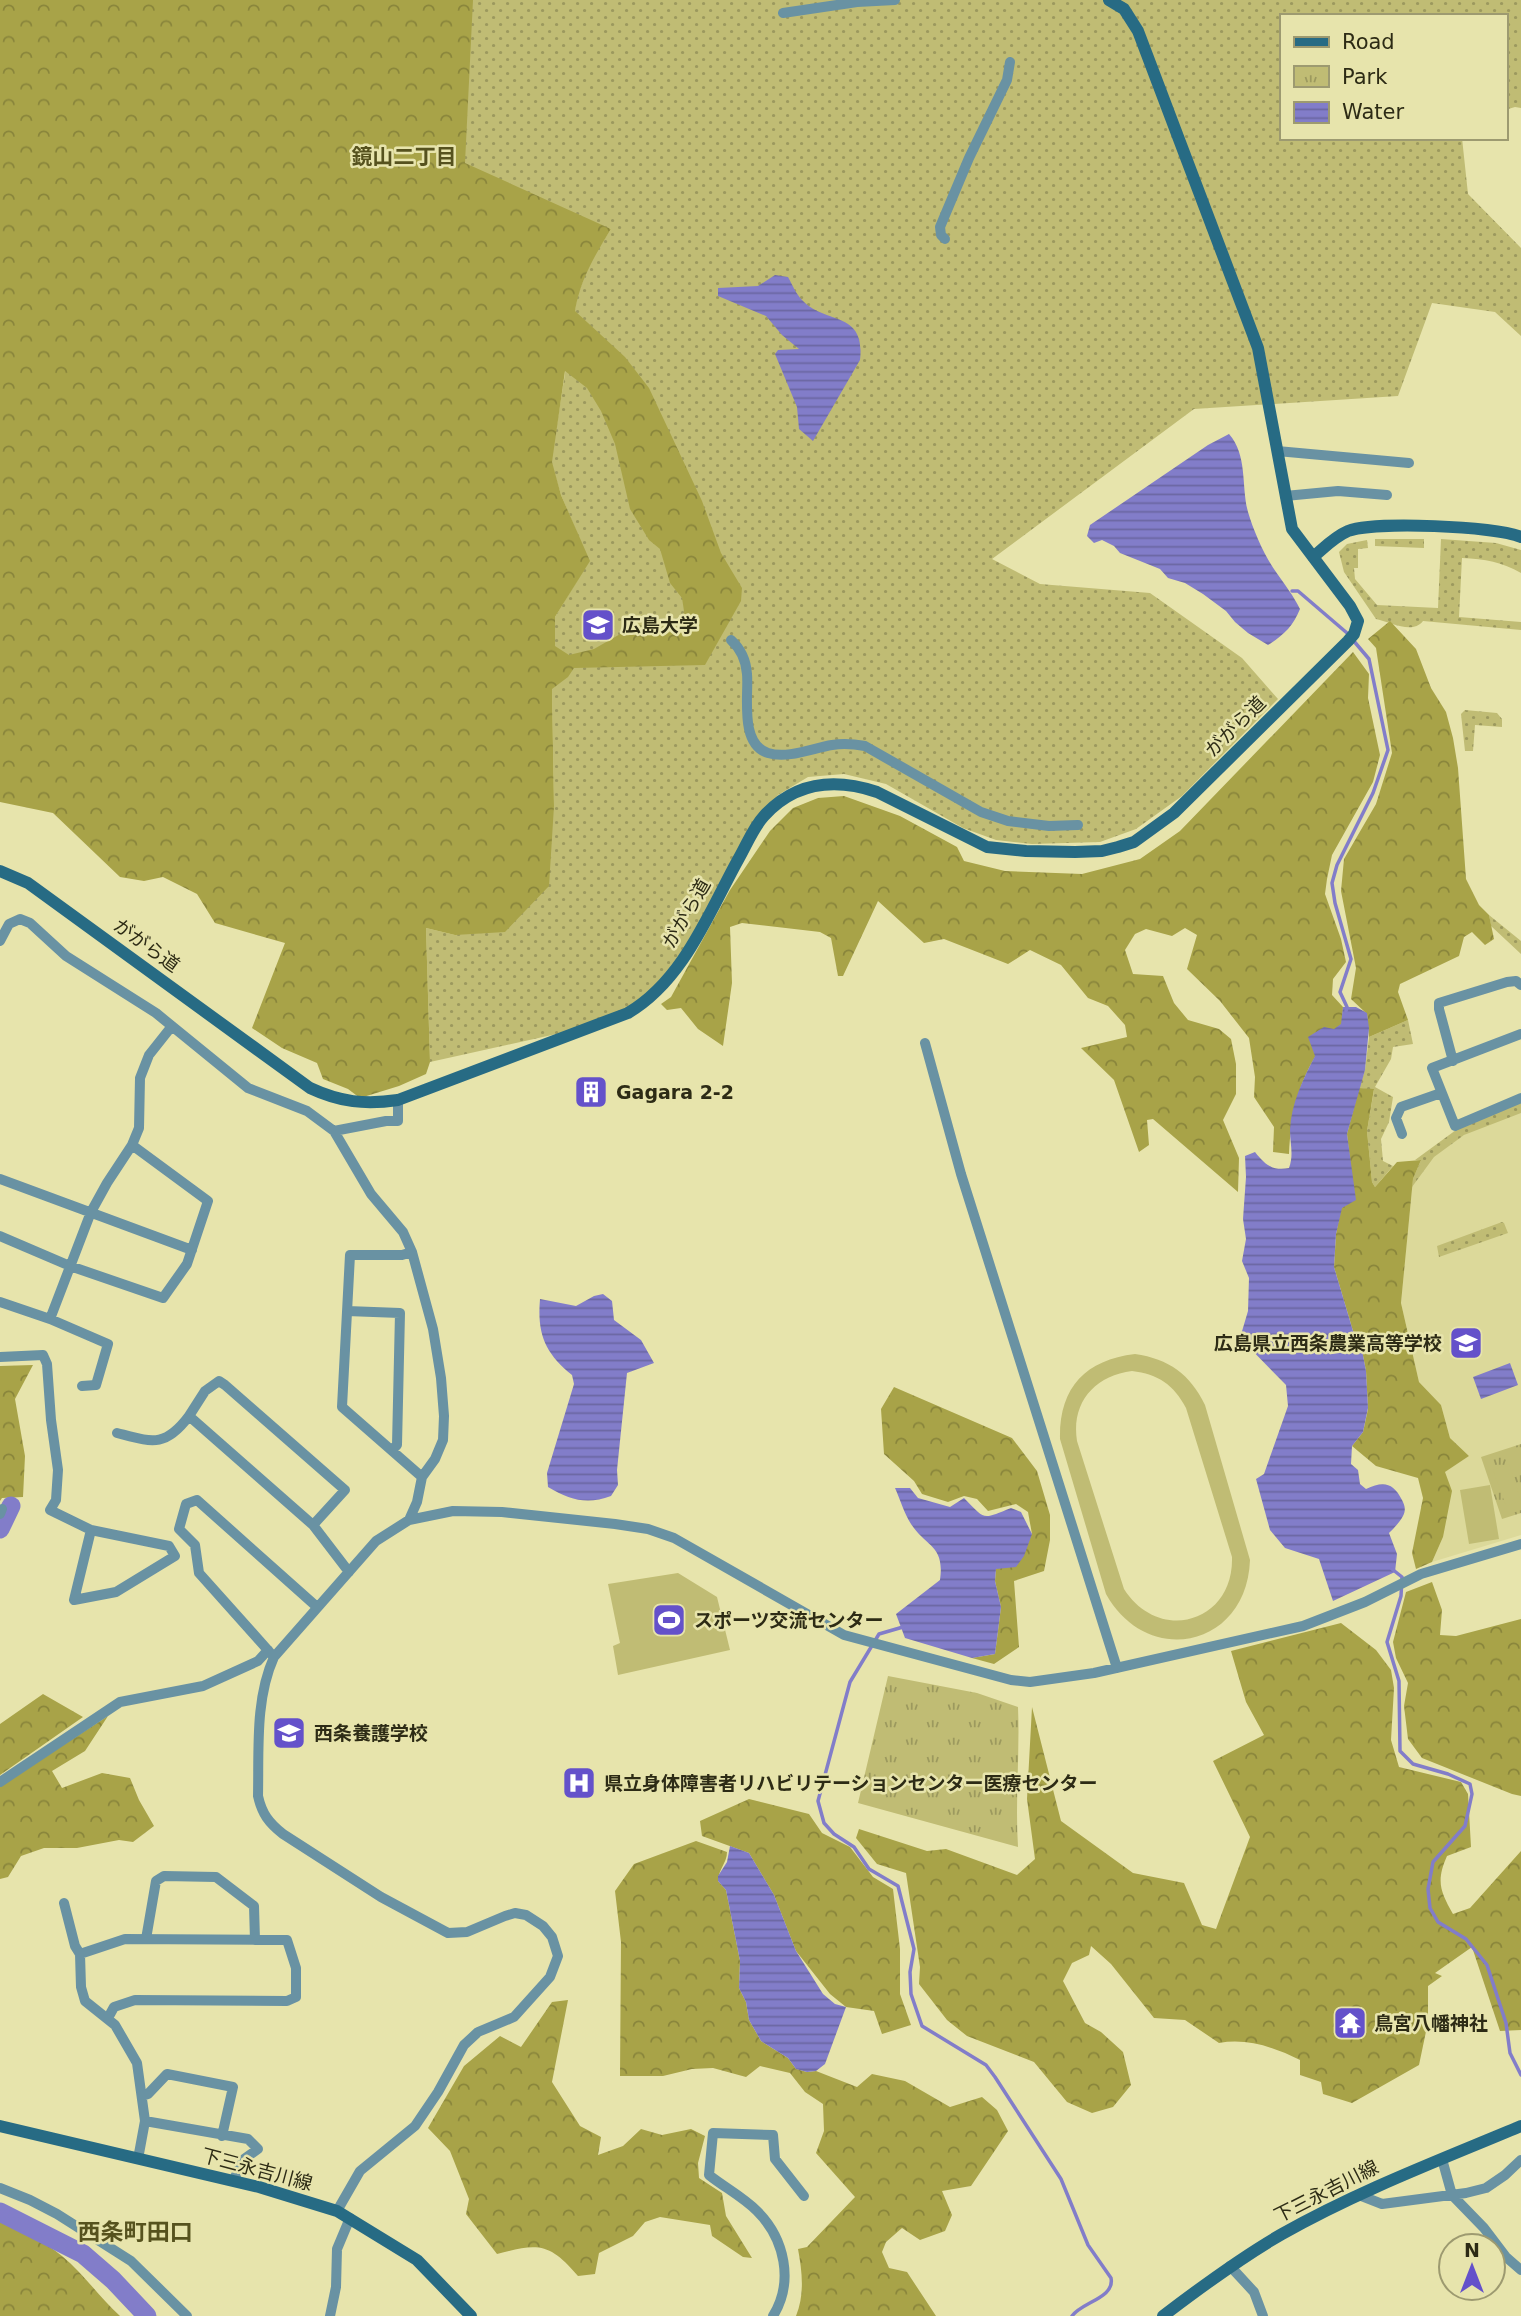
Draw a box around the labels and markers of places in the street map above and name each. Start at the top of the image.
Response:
school or university icon: 広島大学 [579,606,617,644]
place label: 広島大学 [622,614,698,636]
building icon: Gagara 2-2 [572,1073,610,1111]
place label: Gagara 2-2 [616,1081,734,1103]
school or university icon: 広島県立西条農業高等学校 [1447,1324,1485,1362]
place label: 広島県立西条農業高等学校 [1214,1332,1442,1354]
sports icon: スポーツ交流センター [650,1601,688,1639]
place label: スポーツ交流センター [694,1609,884,1631]
school or university icon: 西条養護学校 [270,1714,308,1752]
place label: 西条養護学校 [314,1722,428,1744]
hospital icon: 県立身体障害者リハビリテーションセンター医療センター [560,1764,598,1802]
place label: 県立身体障害者リハビリテーションセンター医療センター [604,1772,1098,1794]
temple icon: 鳥宮八幡神社 [1331,2004,1369,2042]
place label: 鳥宮八幡神社 [1374,2012,1488,2034]

